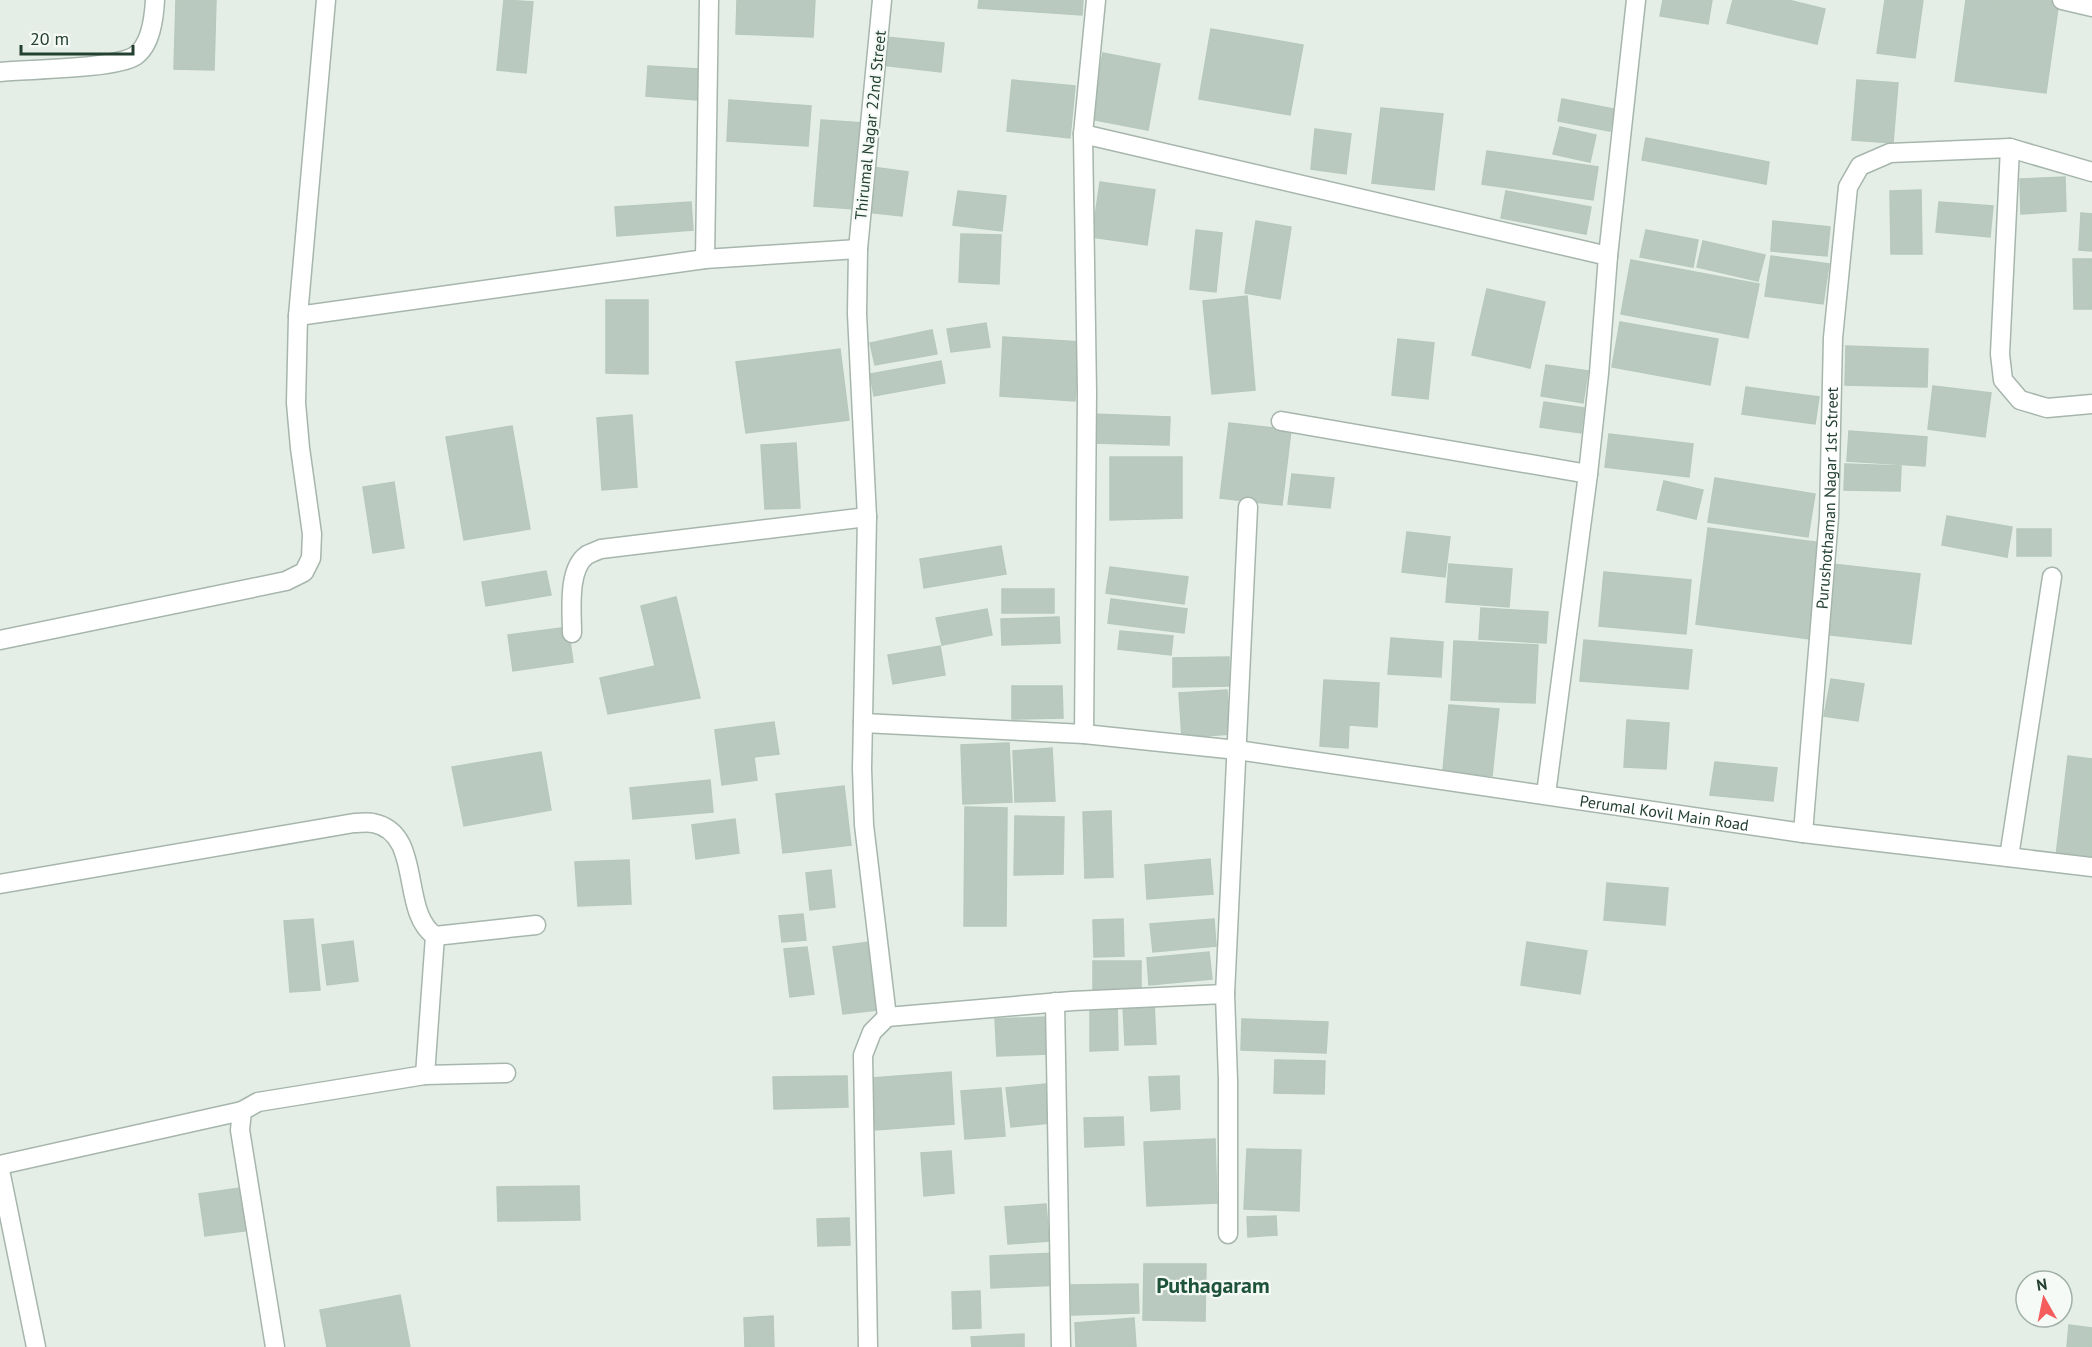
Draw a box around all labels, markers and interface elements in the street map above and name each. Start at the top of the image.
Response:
scale bar [21,18,134,56]
text: 20 m [30,27,69,50]
street label: Thirumal Nagar 22nd Street [850,29,890,221]
street label: Purushothaman Nagar 1st Street [1811,386,1842,610]
street label: Perumal Kovil Main Road [1578,790,1750,835]
north arrow [2014,1269,2074,1329]
district label: Puthagaram [1156,1271,1270,1299]
text: N [2035,1273,2048,1295]

